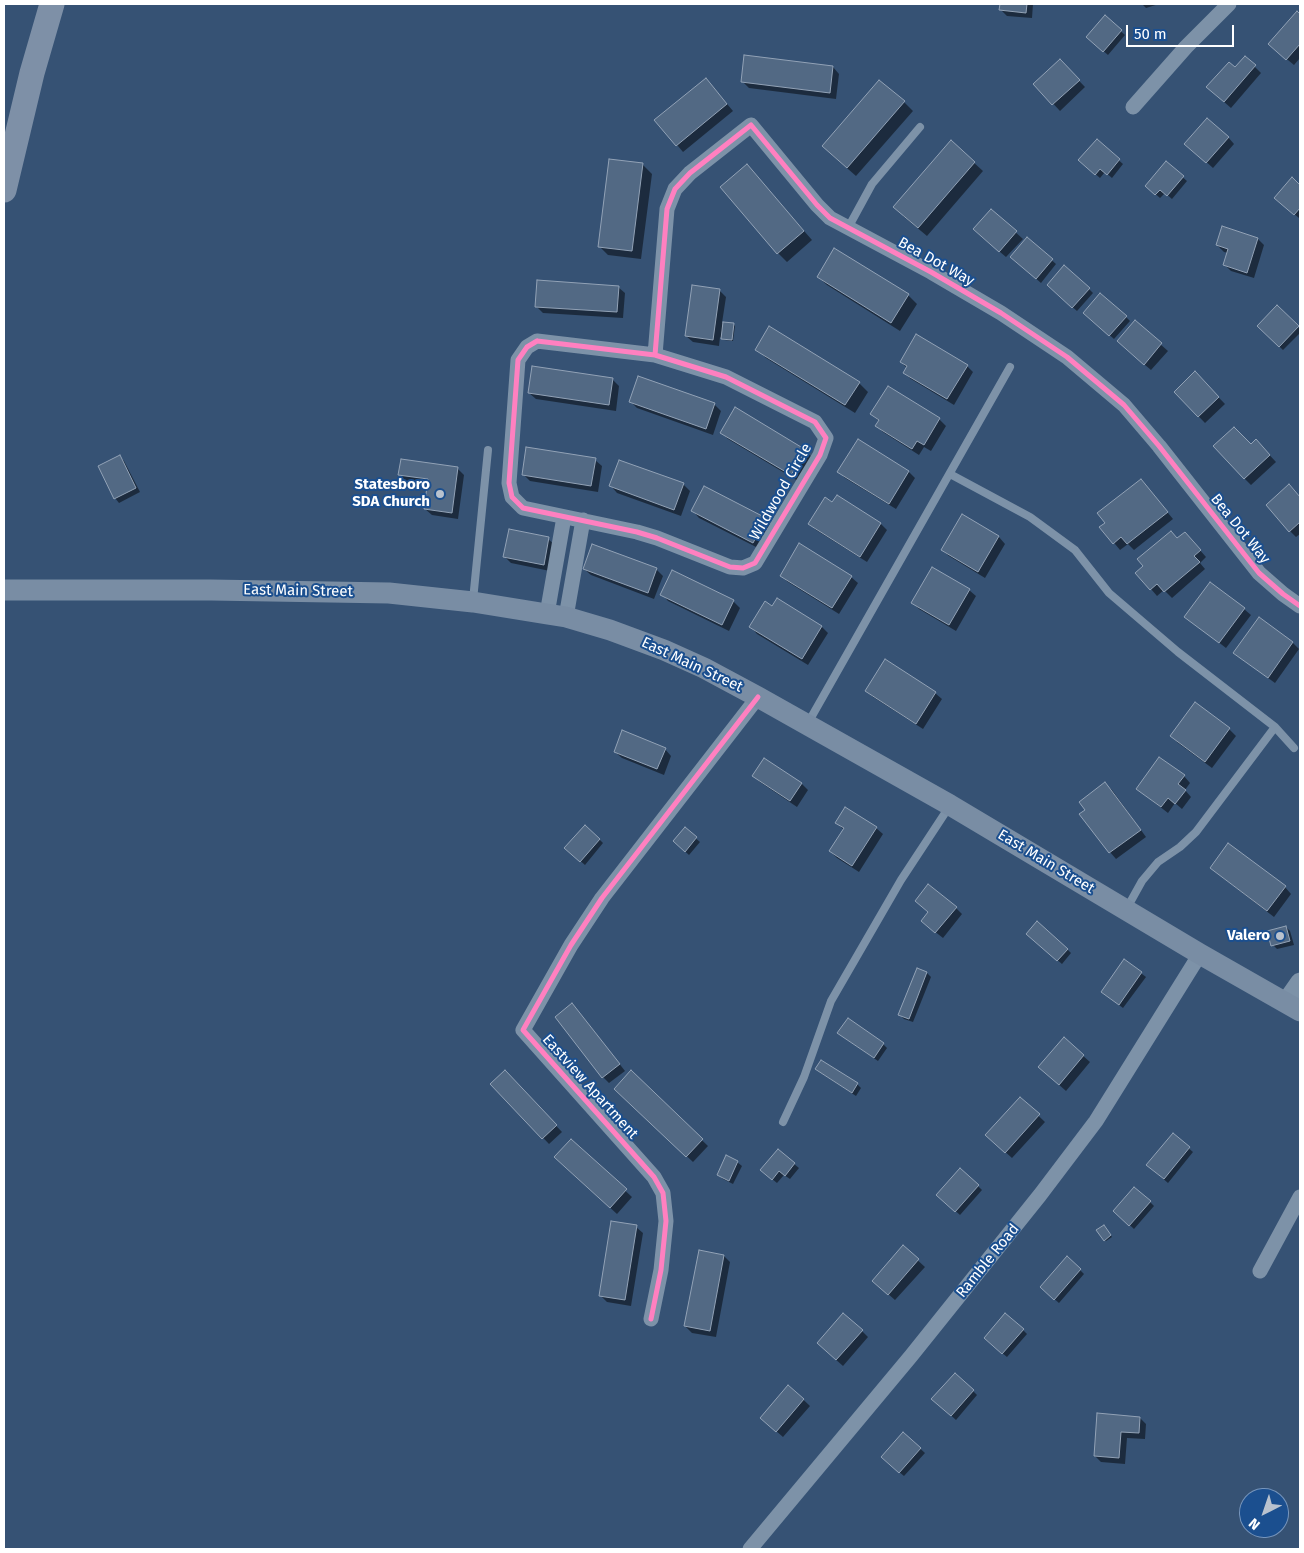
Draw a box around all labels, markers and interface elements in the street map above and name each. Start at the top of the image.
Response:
scale bar [1129,15,1236,47]
text: 50 m [1134,25,1167,43]
street label: Bea Dot Way [895,234,977,290]
street label: Wildwood Circle [746,440,816,544]
place label: Statesboro SDA Church [352,476,430,511]
marker: Statesboro SDA Church [434,488,446,500]
street label: Bea Dot Way [1206,491,1274,567]
street label: East Main Street [243,581,353,601]
street label: East Main Street [638,634,746,696]
street label: East Main Street [994,826,1098,898]
place label: Valero [1227,927,1270,945]
marker: Valero [1274,930,1286,942]
street label: Eastview Apartment [538,1031,642,1143]
street label: Ramble Road [953,1220,1023,1302]
north arrow [1239,1488,1289,1538]
text: N [1245,1514,1264,1533]

